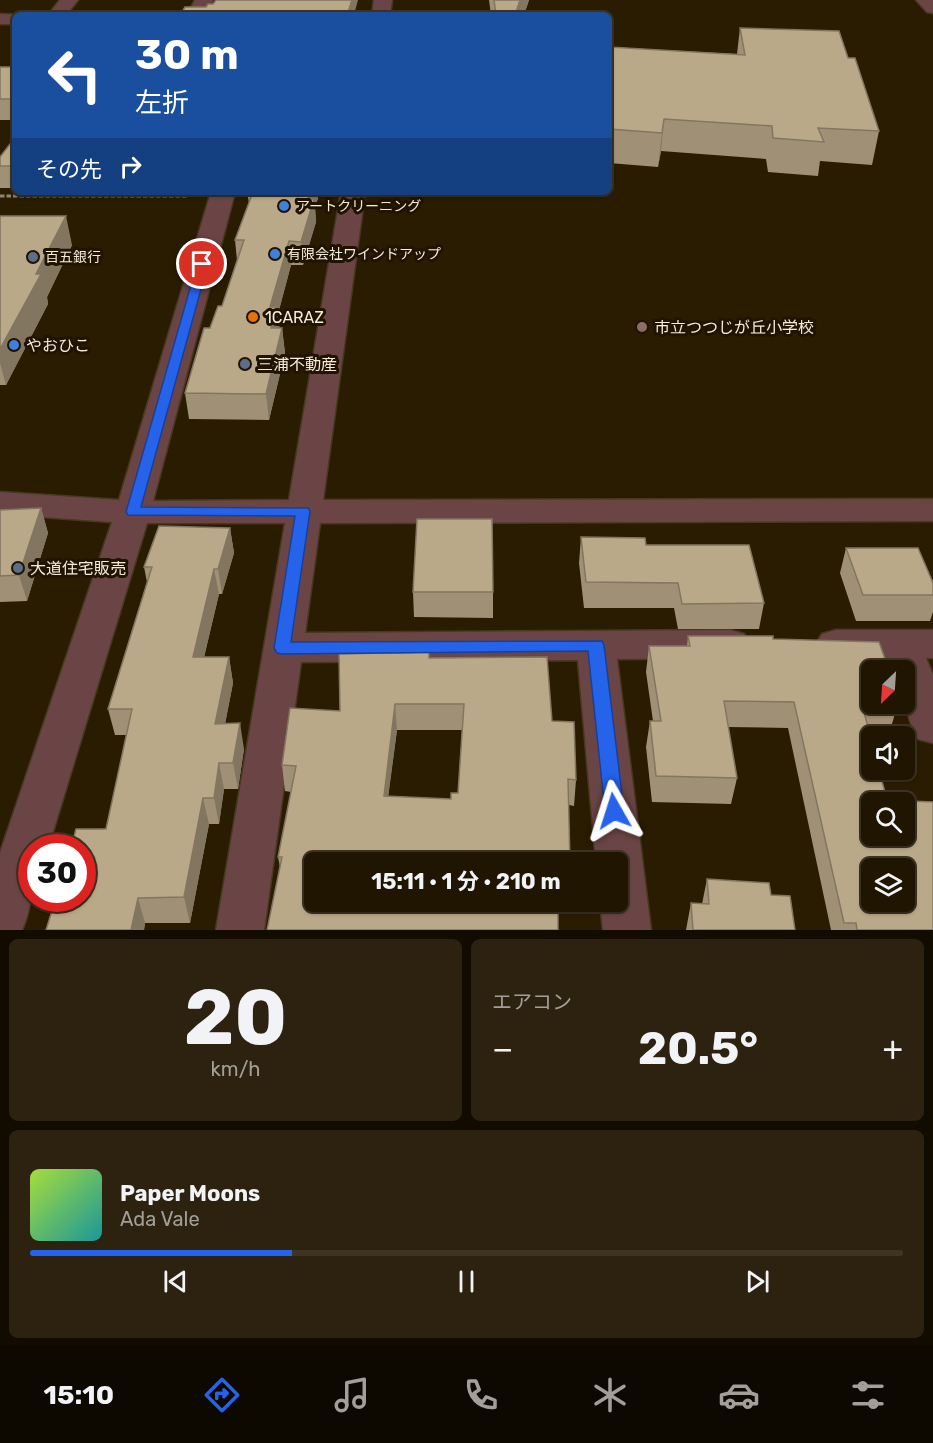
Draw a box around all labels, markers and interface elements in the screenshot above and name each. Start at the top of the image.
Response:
text: 30 m [135,30,239,80]
icon: left [36,36,114,114]
text: 左折 [135,87,189,119]
icon: right [114,150,147,183]
text: その先 [36,156,102,183]
place label: アートクリーニング [296,198,421,215]
marker: アートクリーニング [277,199,291,213]
pin [176,238,227,289]
place label: 有限会社ワインドアップ [287,246,441,263]
icon: arrive [185,247,218,280]
marker: 有限会社ワインドアップ [268,247,282,261]
place label: 百五銀行 [45,249,101,266]
marker: 百五銀行 [26,250,40,264]
place label: 1CARAZ [265,308,324,327]
marker: 1CARAZ [246,310,260,324]
place label: 市立つつじが丘小学校 [654,318,814,337]
marker: 市立つつじが丘小学校 [635,320,649,334]
place label: やおひこ [26,336,90,355]
marker: やおひこ [7,338,21,352]
place label: 三浦不動産 [257,355,337,374]
marker: 三浦不動産 [238,357,252,371]
place label: 大道住宅販売 [30,559,126,578]
marker: 大道住宅販売 [11,561,25,575]
north arrow [861,660,915,714]
map controls [861,660,915,912]
button: sound [861,726,915,780]
position arrow [582,779,646,843]
button: search [861,792,915,846]
speed limit sign: 30 [18,834,96,912]
button: layers [861,858,915,912]
text: 15:11 · 1 分 · 210 m [371,868,561,895]
text: 20 [184,971,287,1064]
text: エアコン [492,990,572,1014]
text: 20.5° [638,1022,758,1075]
text: − [492,1029,513,1068]
text: + [882,1029,903,1068]
text: km/h [211,1057,260,1081]
text: Paper Moons [120,1180,260,1207]
text: Ada Vale [120,1207,200,1231]
icon: previous [159,1265,192,1298]
icon: pause [450,1265,483,1298]
icon: next [741,1265,774,1298]
icon: directions [201,1374,243,1416]
icon: music [331,1374,373,1416]
icon: phone [460,1374,502,1416]
icon: climate [589,1374,631,1416]
icon: car [718,1374,760,1416]
icon: filters [847,1374,889,1416]
text: 15:10 [44,1379,114,1411]

